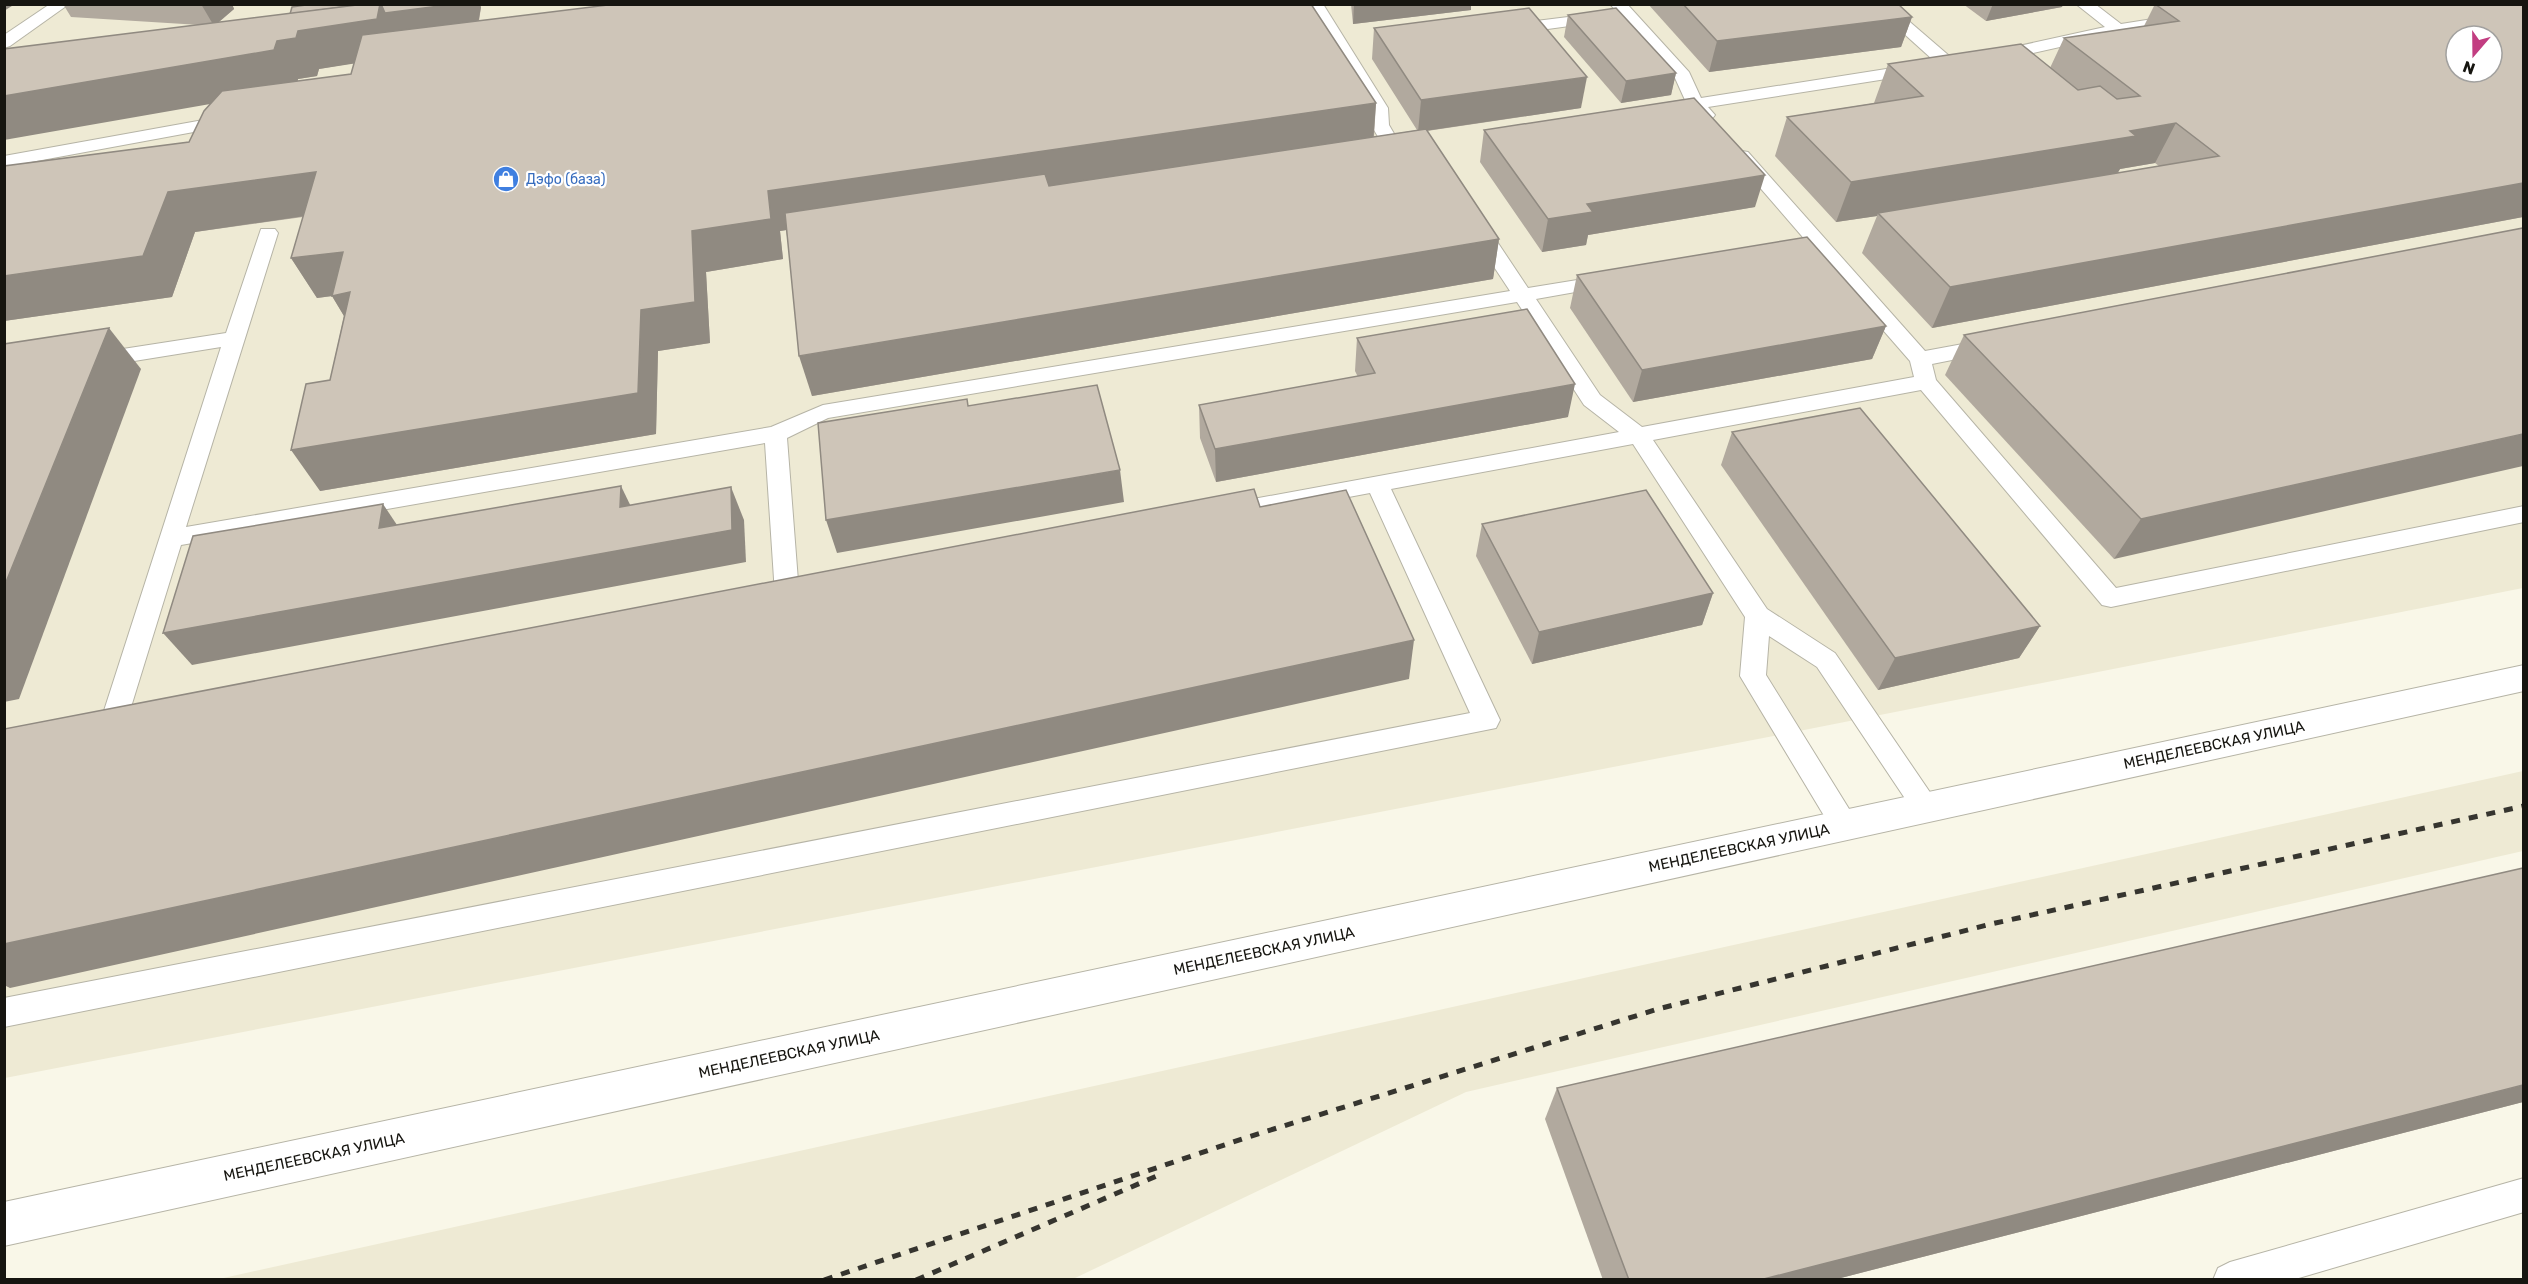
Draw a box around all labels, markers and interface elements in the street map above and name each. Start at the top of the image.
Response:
north arrow [2444,24,2504,84]
text: N [2460,57,2478,79]
shop icon: Дэфо (база) [491,164,521,194]
place label: Дэфо (база) [526,171,605,188]
street label: МЕНДЕЛЕЕВСКАЯ УЛИЦА [2122,717,2306,773]
street label: МЕНДЕЛЕЕВСКАЯ УЛИЦА [1647,820,1831,876]
street label: МЕНДЕЛЕЕВСКАЯ УЛИЦА [1172,923,1356,979]
street label: МЕНДЕЛЕЕВСКАЯ УЛИЦА [697,1026,881,1082]
street label: МЕНДЕЛЕЕВСКАЯ УЛИЦА [222,1129,406,1185]

